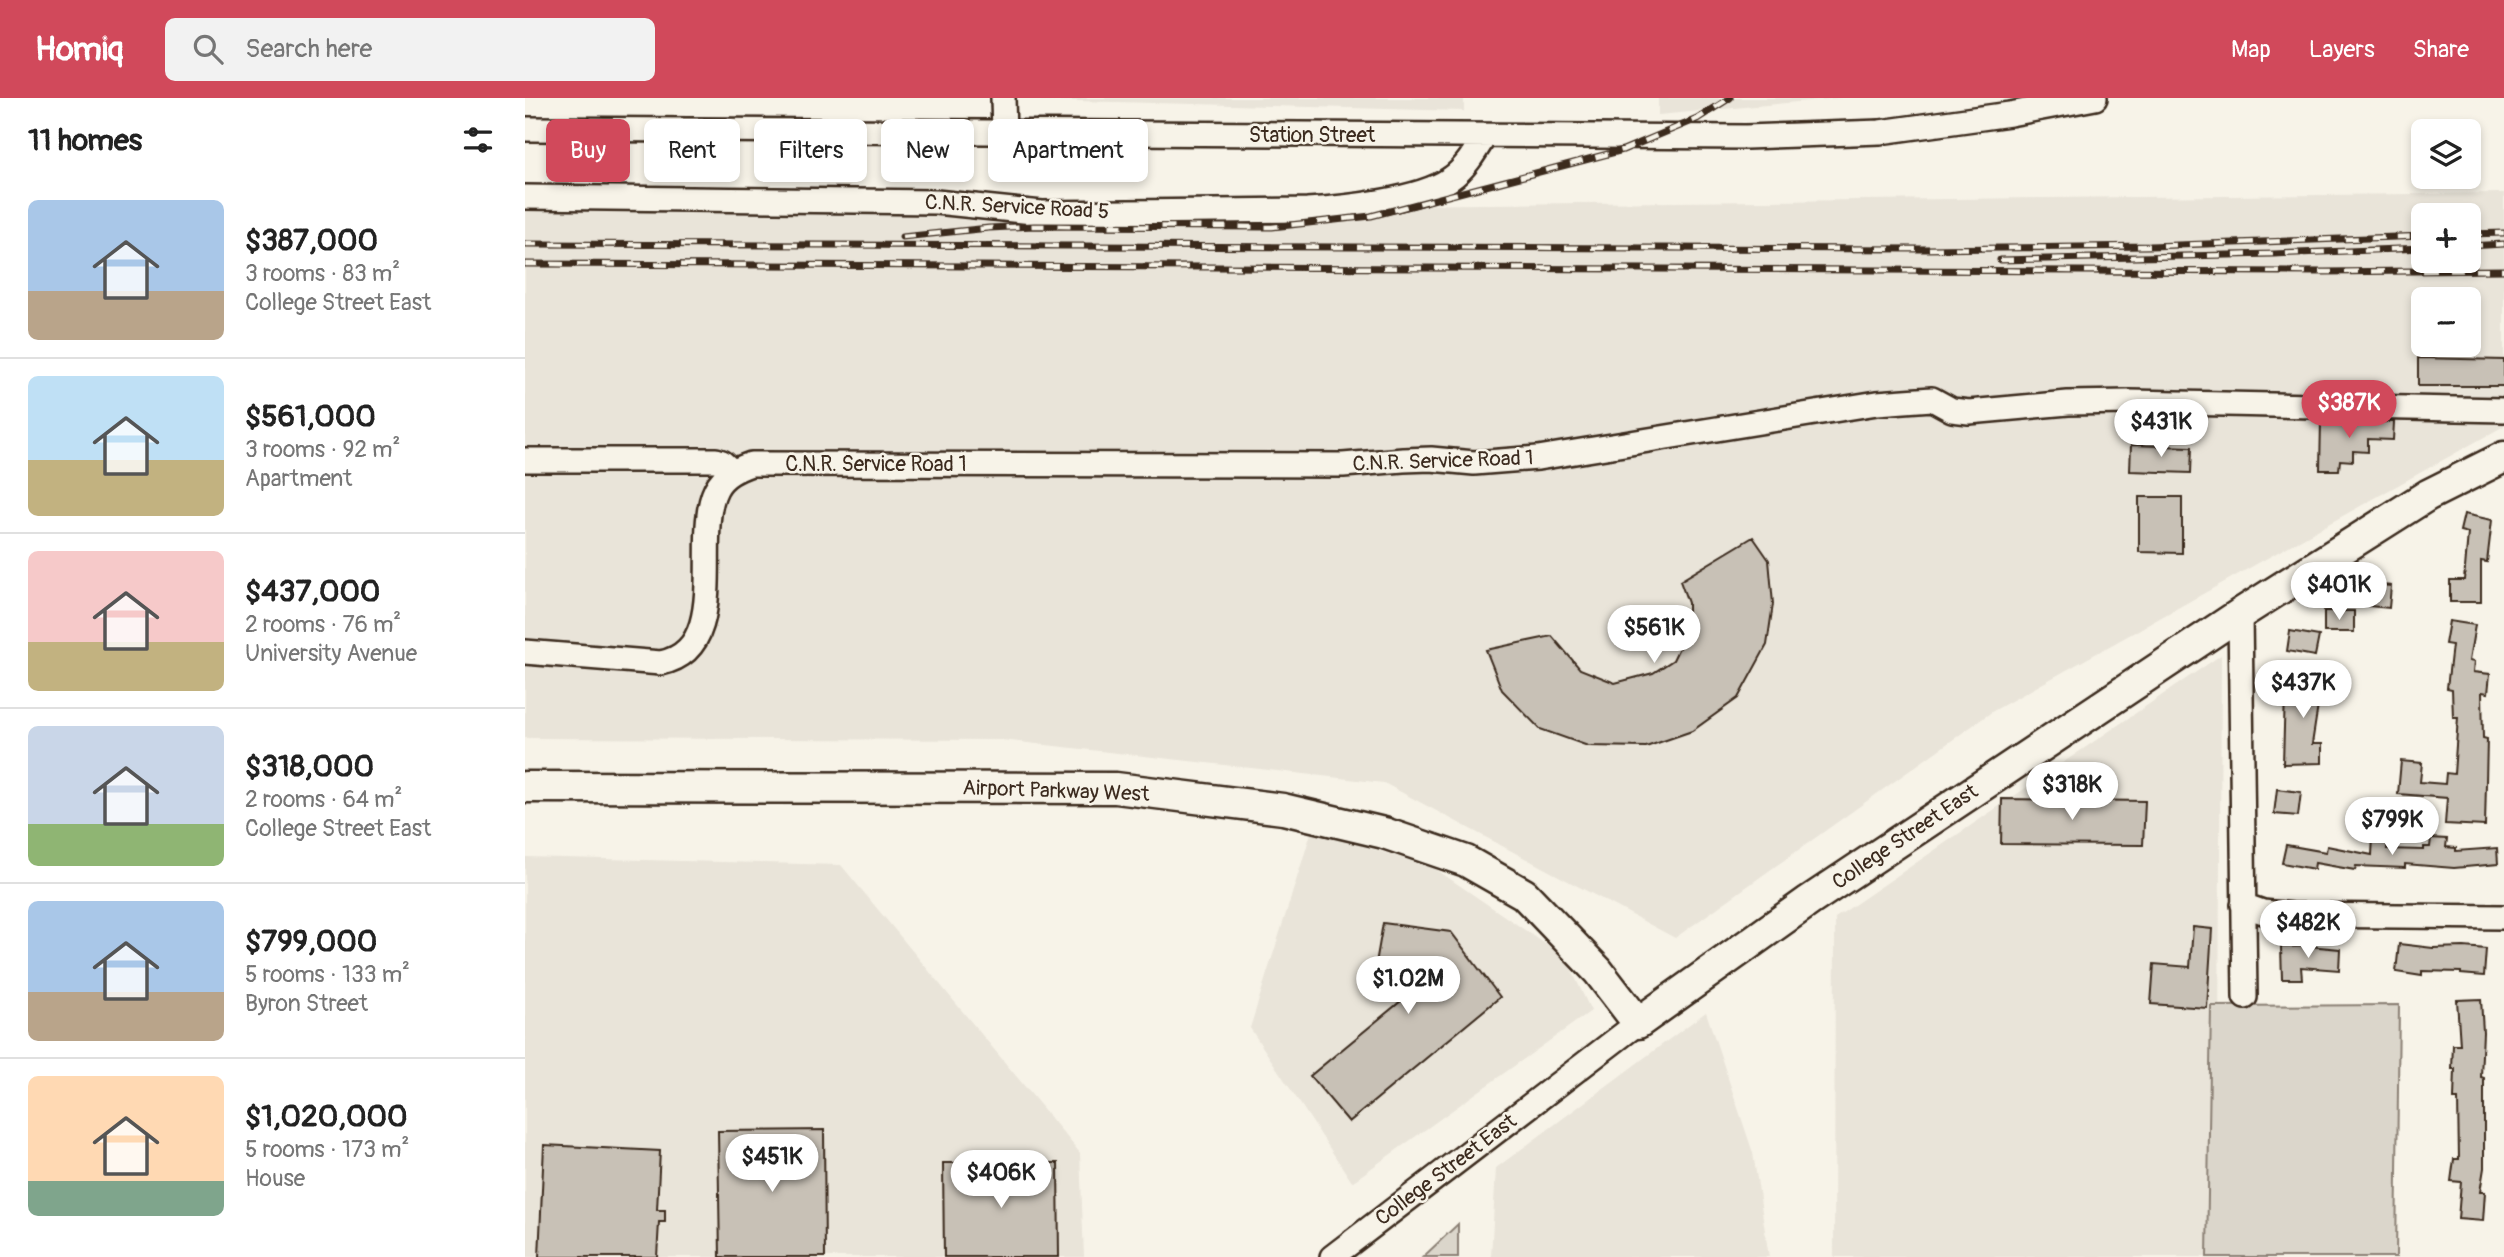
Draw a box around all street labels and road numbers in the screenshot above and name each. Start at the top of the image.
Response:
street label: Station Street [1249,122,1376,149]
street label: C.N.R. Service Road 5 [924,189,1110,225]
street label: C.N.R. Service Road 1 [1352,444,1534,478]
street label: C.N.R. Service Road 1 [785,451,967,478]
street label: Airport Parkway West [962,774,1150,808]
street label: College Street East [1827,778,1983,896]
street label: College Street East [1370,1108,1522,1232]

